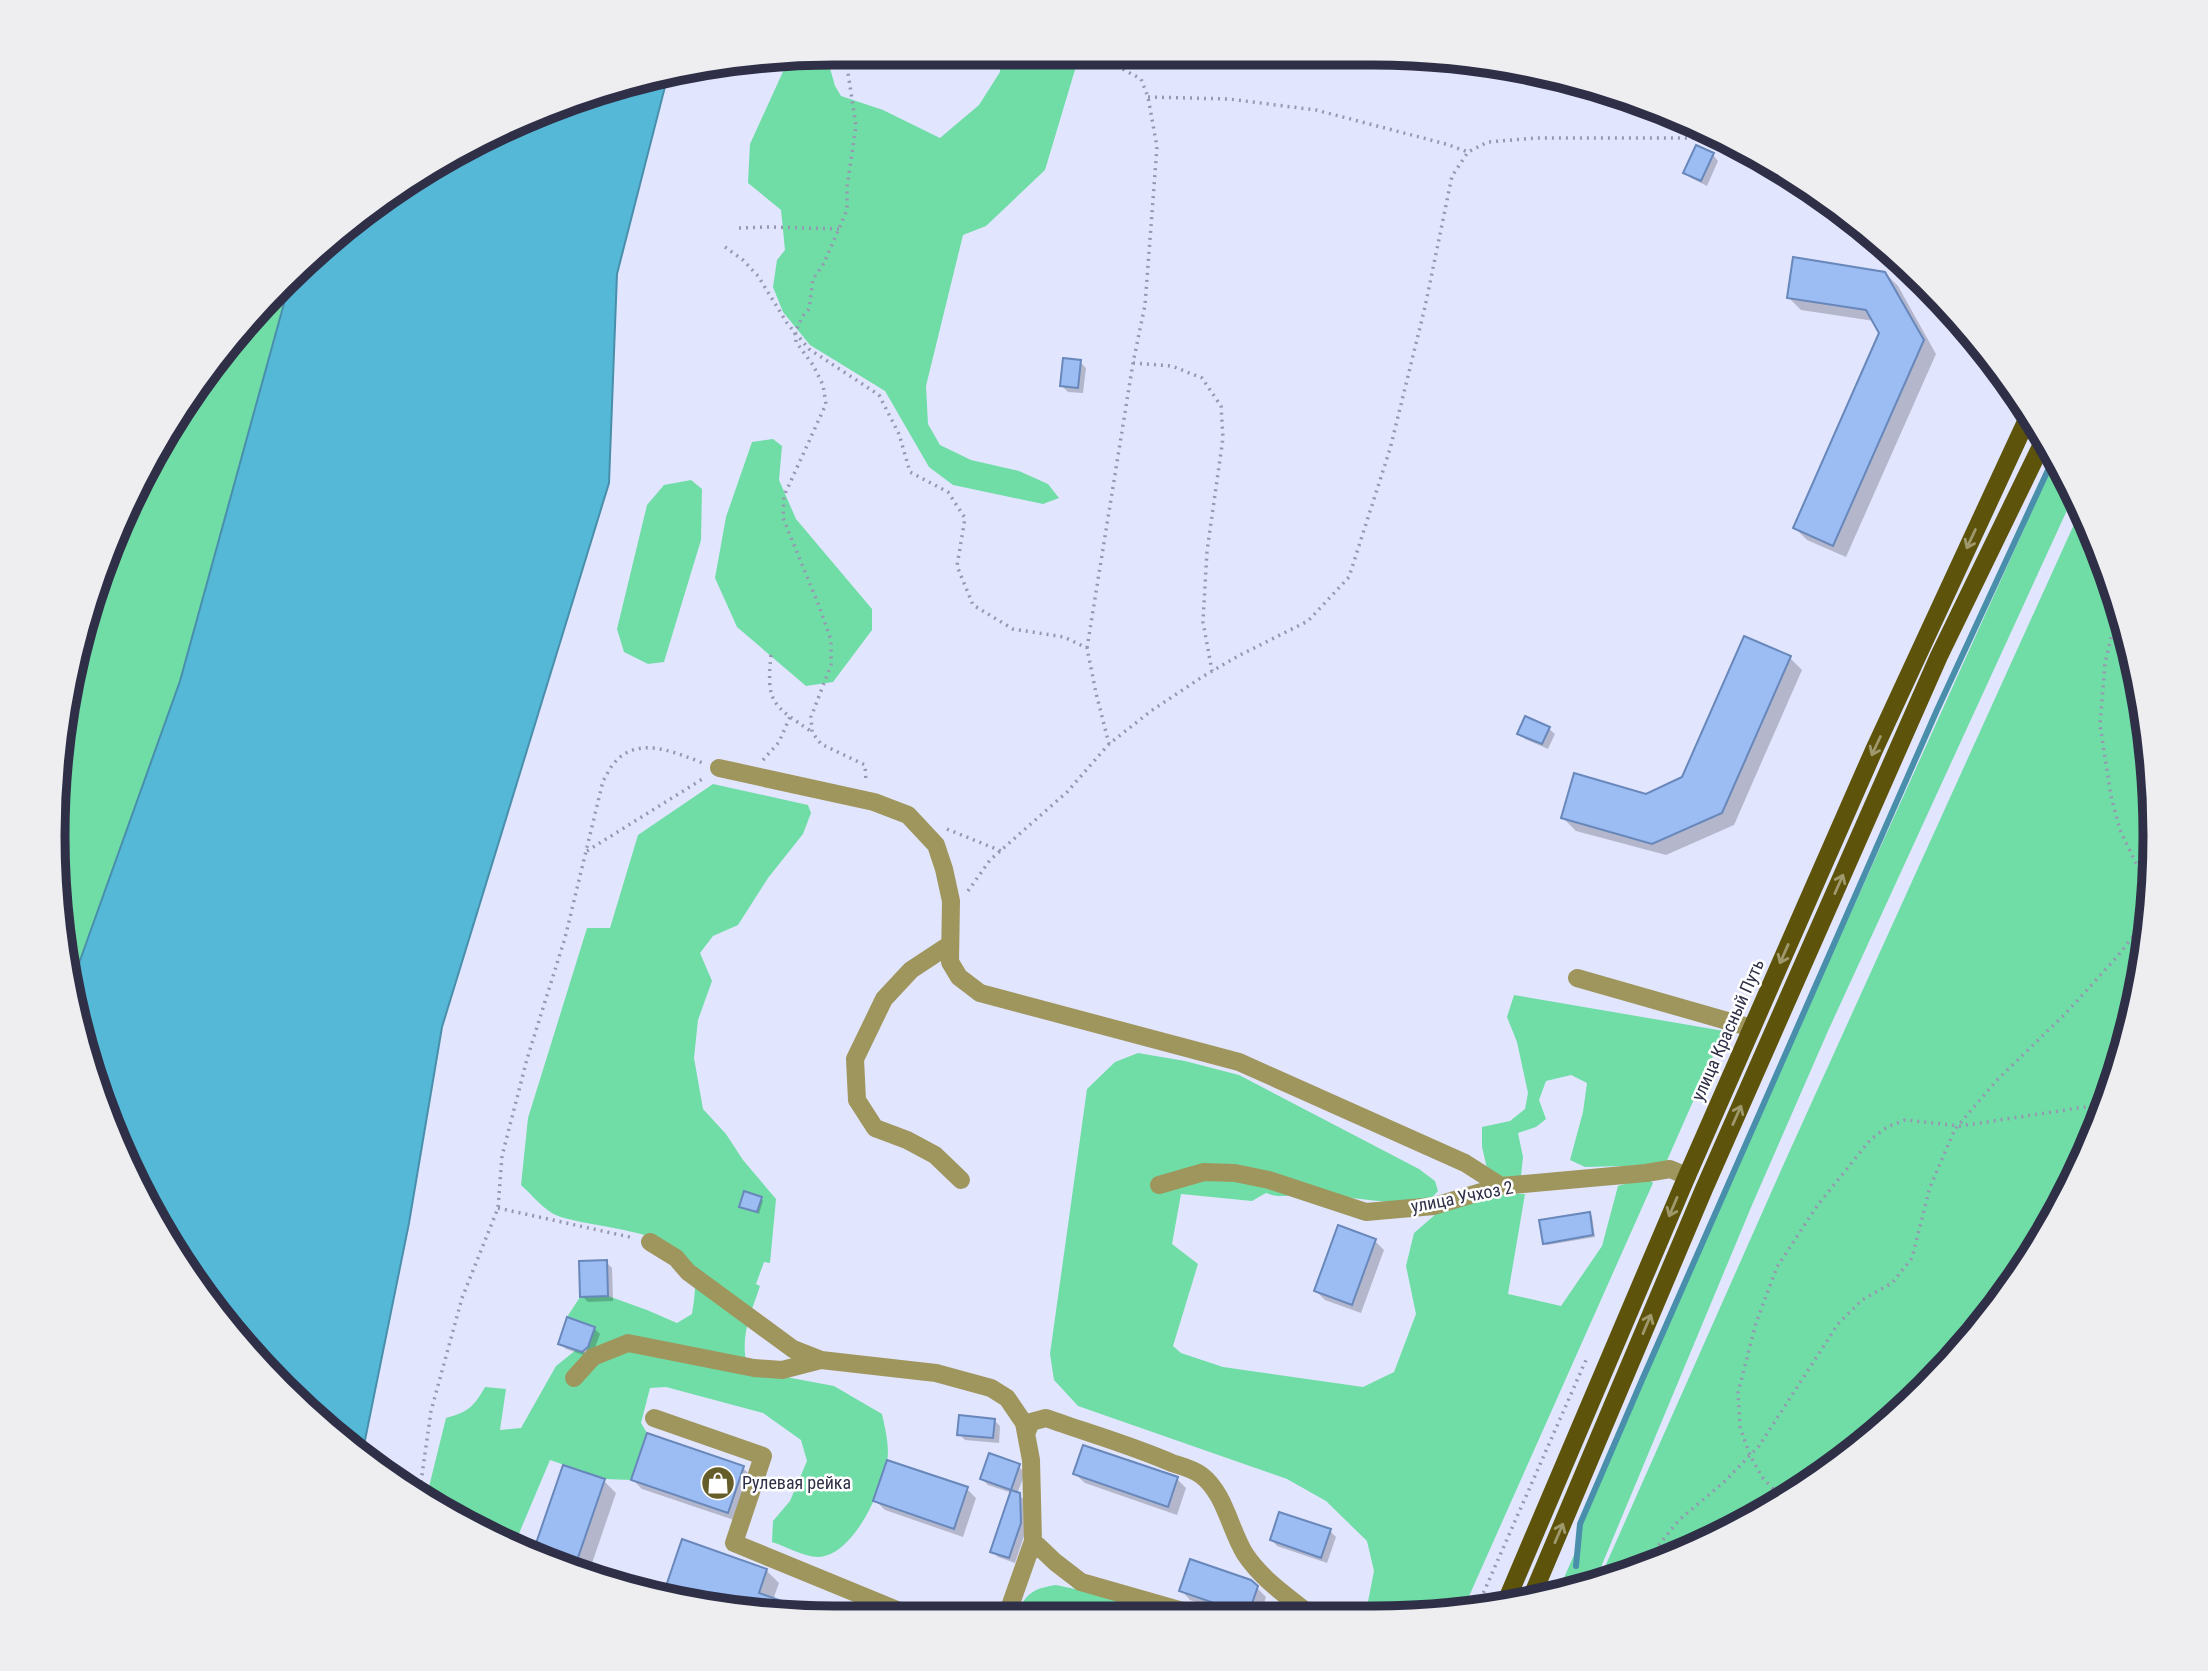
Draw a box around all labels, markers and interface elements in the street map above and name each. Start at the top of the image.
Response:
one-way arrow [1964,528,1977,549]
one-way arrow [1868,735,1882,756]
one-way arrow [1833,874,1846,895]
one-way arrow [1777,943,1790,964]
street label: улица Красный Путь [1687,956,1768,1104]
one-way arrow [1731,1104,1744,1126]
street label: улица Учхоз 2 [1409,1176,1515,1217]
one-way arrow [1666,1196,1679,1218]
one-way arrow [1641,1313,1654,1335]
shop icon: Рулевая рейка [699,1464,737,1502]
place label: Рулевая рейка [742,1472,851,1493]
one-way arrow [1553,1523,1566,1545]

